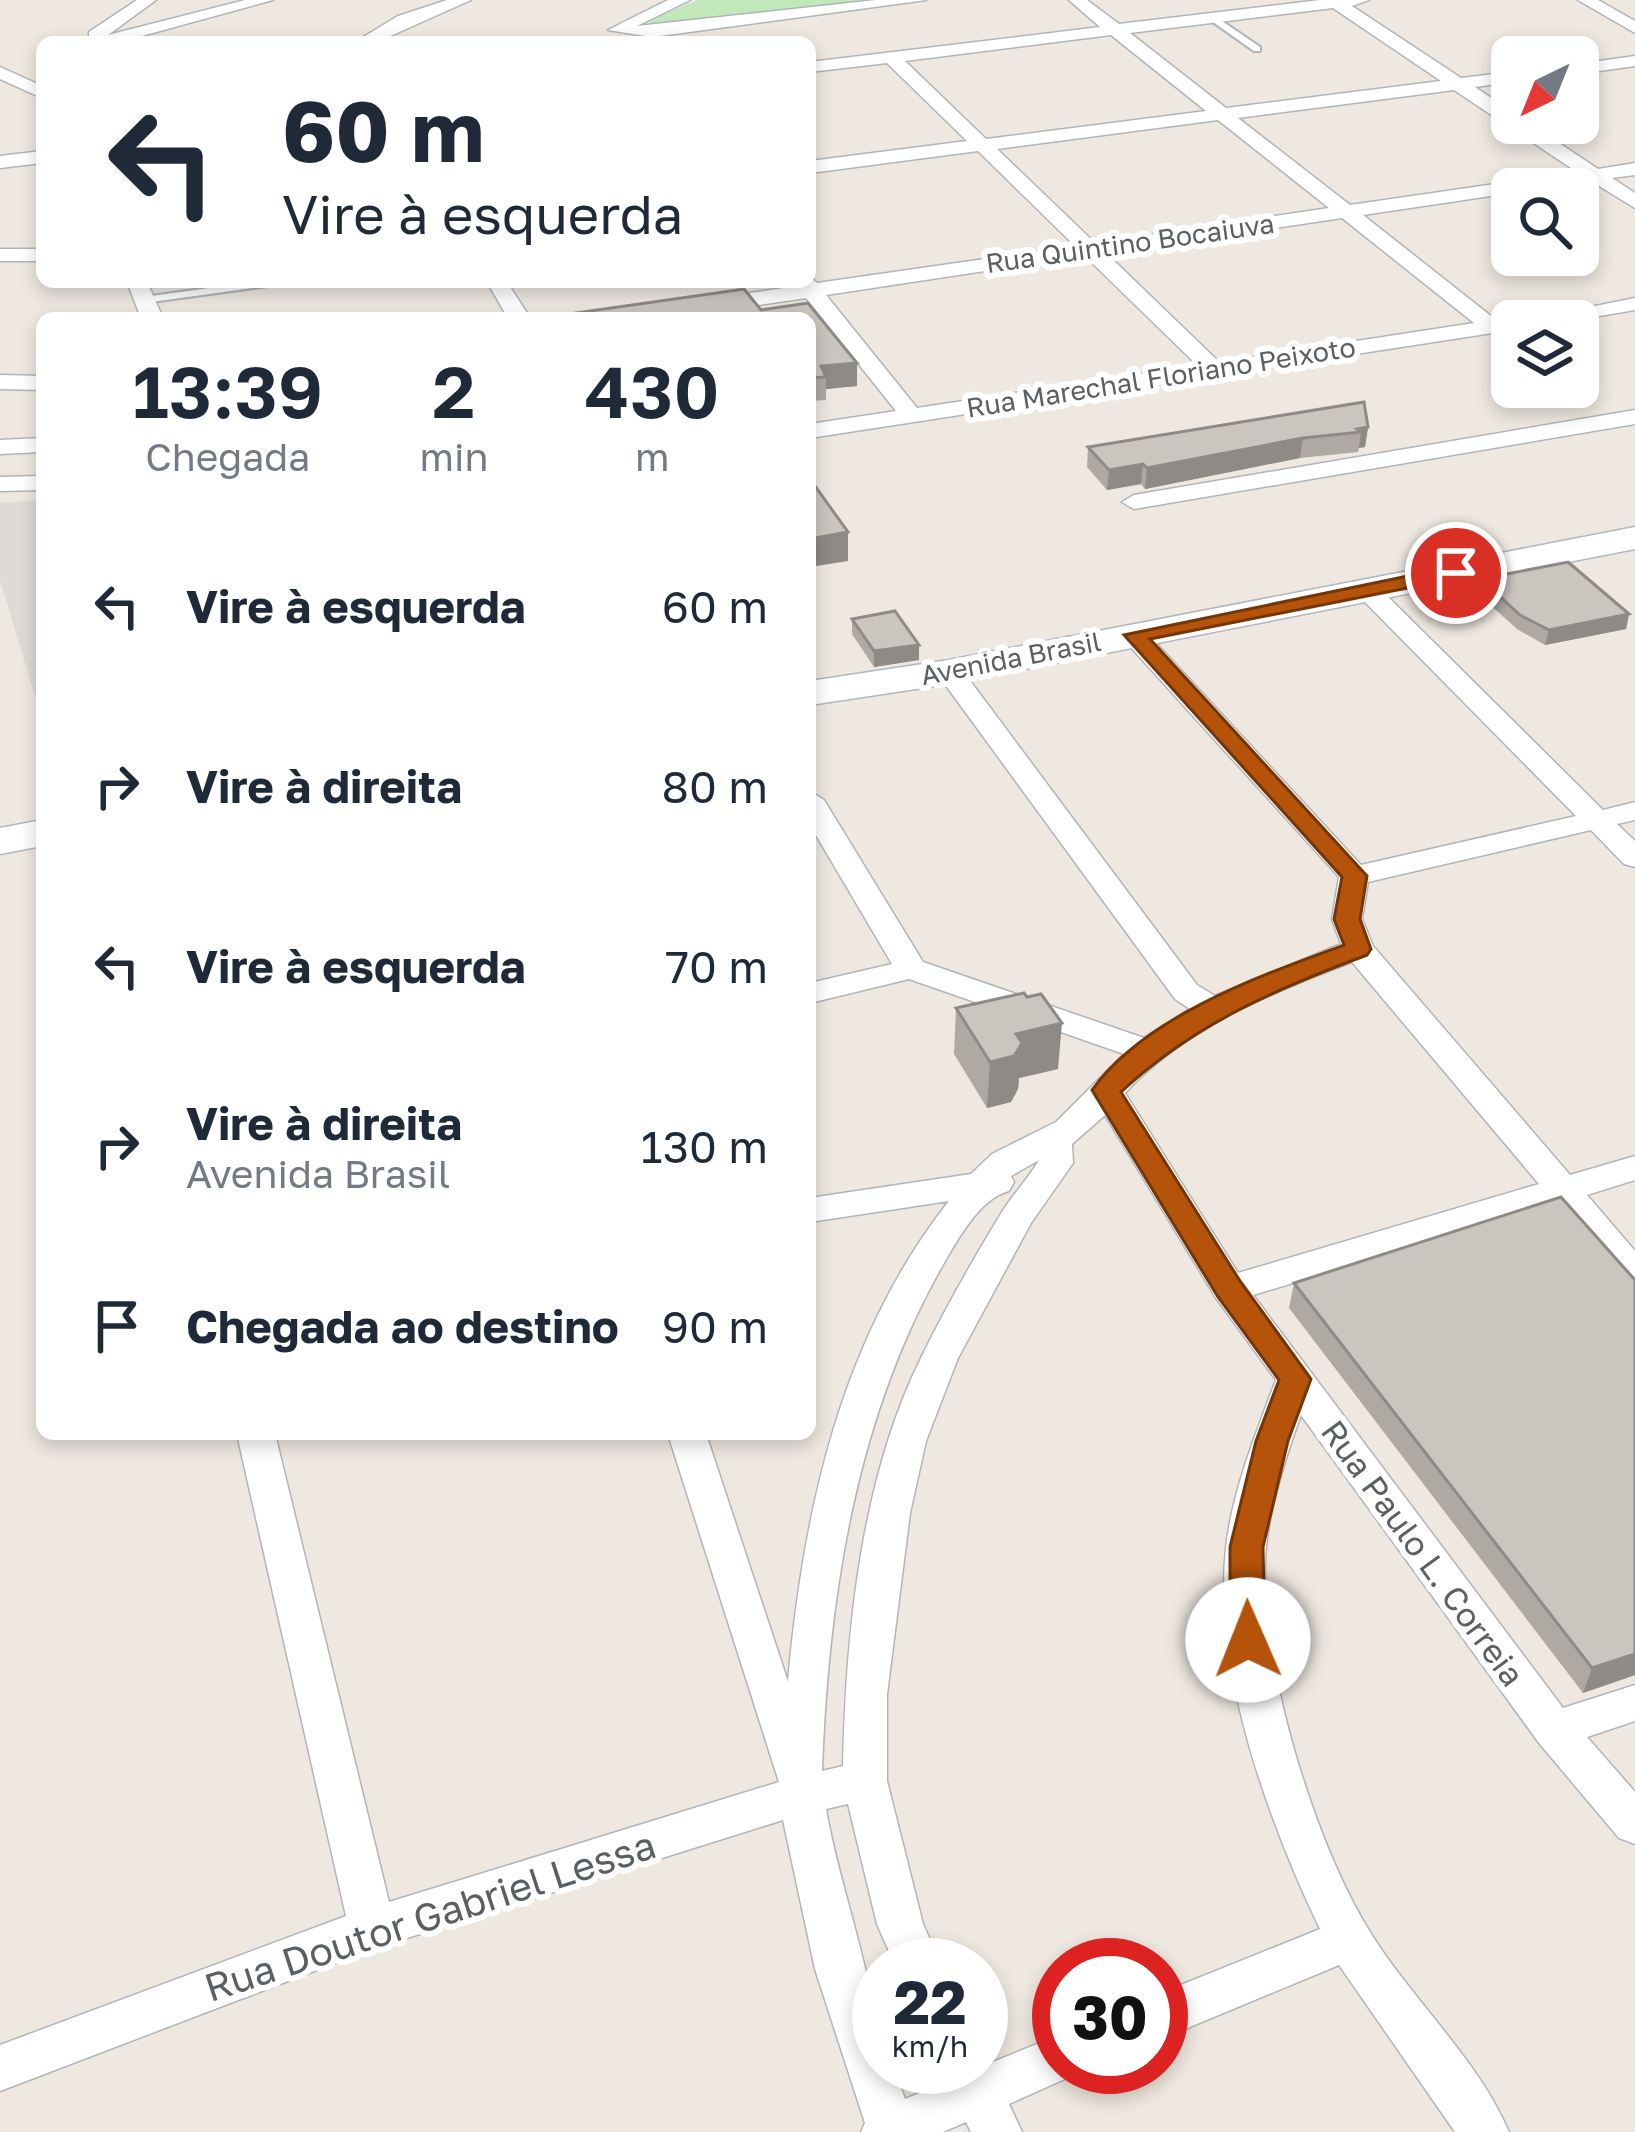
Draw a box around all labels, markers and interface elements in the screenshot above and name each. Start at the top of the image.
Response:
north arrow [1491,36,1599,144]
map controls [1491,36,1599,408]
text: 60 m [282,80,484,180]
icon: left [84,84,240,240]
button: search [1491,168,1599,276]
text: Vire à esquerda [282,181,683,246]
street label: Rua Quintino Bocaiuva [984,207,1276,279]
button: layers [1491,300,1599,408]
street label: Rua Marechal Floriano Peixoto [964,330,1358,424]
text: 13:39 [132,347,323,434]
text: 2 [432,347,475,434]
text: 430 [585,347,720,434]
text: Chegada [145,433,310,480]
text: min [419,433,488,480]
text: m [635,433,669,480]
pin [1405,522,1507,624]
icon: arrive [1423,540,1489,606]
icon: left [84,573,150,639]
text: Vire à esquerda [186,579,526,633]
text: 60 m [662,579,768,633]
street label: Avenida Brasil [918,625,1104,691]
icon: right [84,753,150,819]
text: Vire à direita [186,759,462,813]
text: 80 m [662,759,768,813]
icon: left [84,933,150,999]
text: Vire à esquerda [186,939,526,993]
text: 70 m [665,939,768,993]
text: Vire à direita [186,1096,462,1150]
icon: right [84,1113,150,1179]
text: 130 m [641,1119,768,1173]
text: Avenida Brasil [186,1150,450,1197]
icon: arrive [84,1293,150,1359]
text: Chegada ao destino [186,1299,619,1353]
text: 90 m [662,1299,768,1353]
street label: Rua Paulo L. Correia [1314,1412,1533,1693]
position arrow [1185,1577,1311,1703]
street label: Rua Doutor Gabriel Lessa [198,1820,661,2011]
speed limit sign: 30 [1032,1938,1188,2094]
text: 22 [893,1965,967,2037]
text: km/h [892,2028,968,2064]

